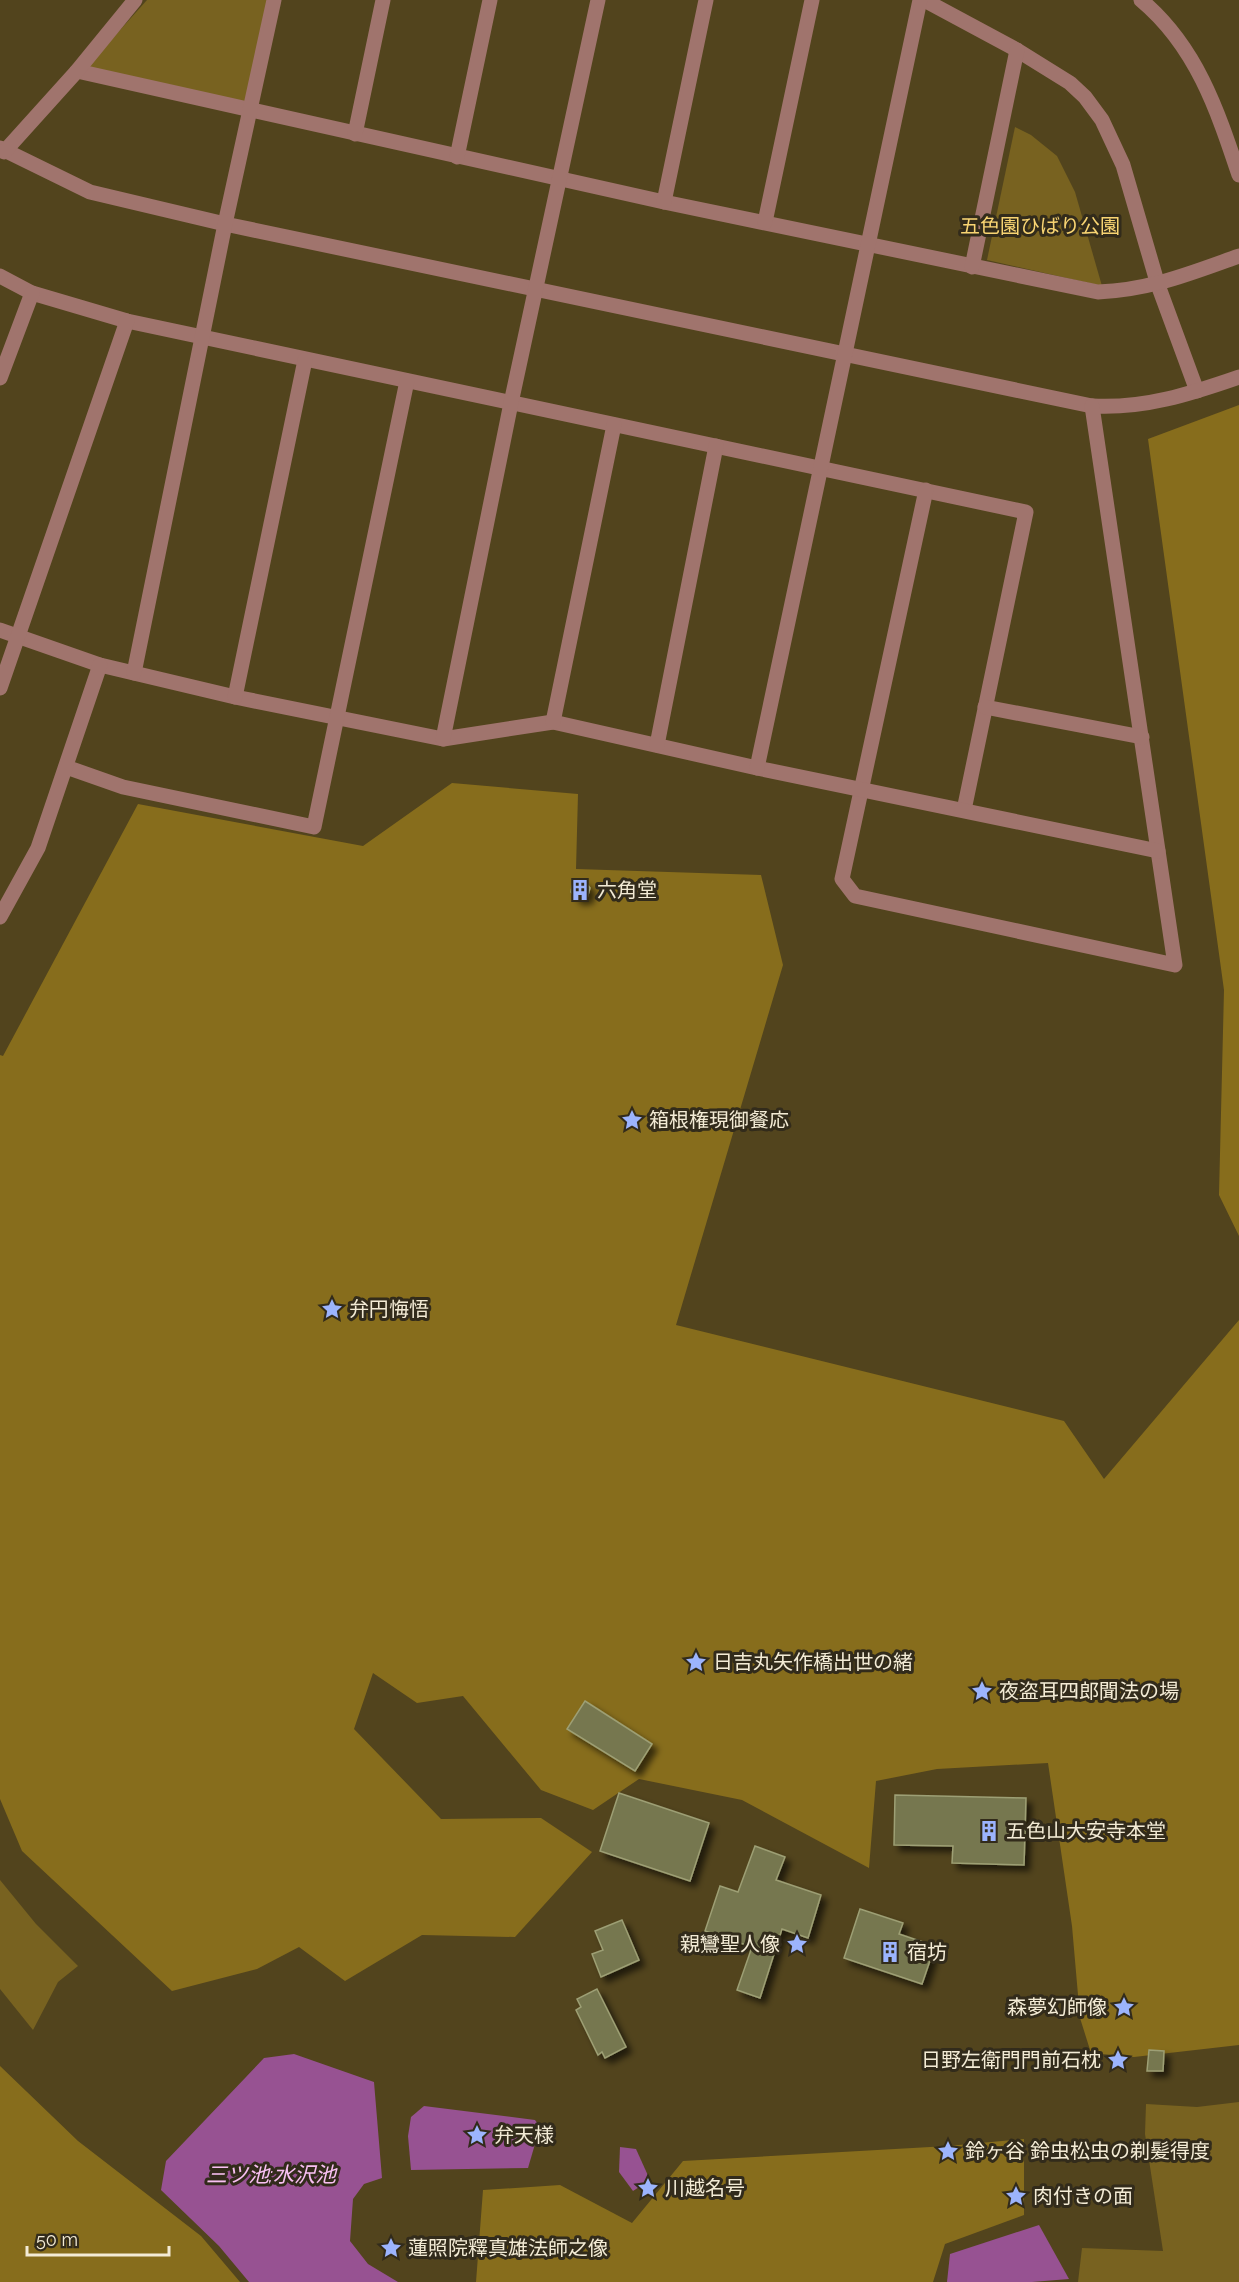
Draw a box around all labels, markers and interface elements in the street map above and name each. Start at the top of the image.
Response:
park label: 五色園ひばり公園 [960,214,1120,238]
building icon: 六角堂 [568,878,592,902]
place label: 六角堂 [597,878,657,902]
place icon: 箱根権現御餐応 [620,1108,644,1132]
place label: 箱根権現御餐応 [649,1108,789,1132]
place icon: 弁円悔悟 [320,1297,344,1321]
place label: 弁円悔悟 [349,1297,429,1321]
place icon: 日吉丸矢作橋出世の緒 [684,1650,708,1674]
place label: 日吉丸矢作橋出世の緒 [713,1650,913,1674]
place icon: 夜盗耳四郎聞法の場 [970,1679,994,1703]
place label: 夜盗耳四郎聞法の場 [999,1679,1179,1703]
building icon: 五色山大安寺本堂 [977,1819,1001,1843]
place label: 五色山大安寺本堂 [1006,1819,1166,1843]
place label: 親鸞聖人像 [680,1932,780,1956]
place icon: 親鸞聖人像 [785,1932,809,1956]
building icon: 宿坊 [878,1940,902,1964]
place label: 宿坊 [907,1940,947,1964]
place label: 森夢幻師像 [1007,1995,1107,2019]
place icon: 森夢幻師像 [1112,1995,1136,2019]
place label: 日野左衛門門前石枕 [921,2048,1101,2072]
place icon: 日野左衛門門前石枕 [1106,2048,1130,2072]
place icon: 弁天様 [465,2123,489,2147]
place label: 弁天様 [494,2123,554,2147]
place icon: 鈴ヶ谷 鈴虫松虫の剃髪得度 [936,2139,960,2163]
place label: 鈴ヶ谷 鈴虫松虫の剃髪得度 [965,2139,1210,2163]
water label: 三ツ池;水沢池 [206,2162,338,2187]
place icon: 川越名号 [636,2176,660,2200]
place label: 川越名号 [665,2176,745,2200]
place icon: 肉付きの面 [1004,2184,1028,2208]
place label: 肉付きの面 [1033,2184,1133,2208]
scale bar [27,2219,170,2257]
text: 50 m [36,2229,78,2250]
place icon: 蓮照院釋真雄法師之像 [379,2236,403,2260]
place label: 蓮照院釋真雄法師之像 [408,2236,608,2260]

